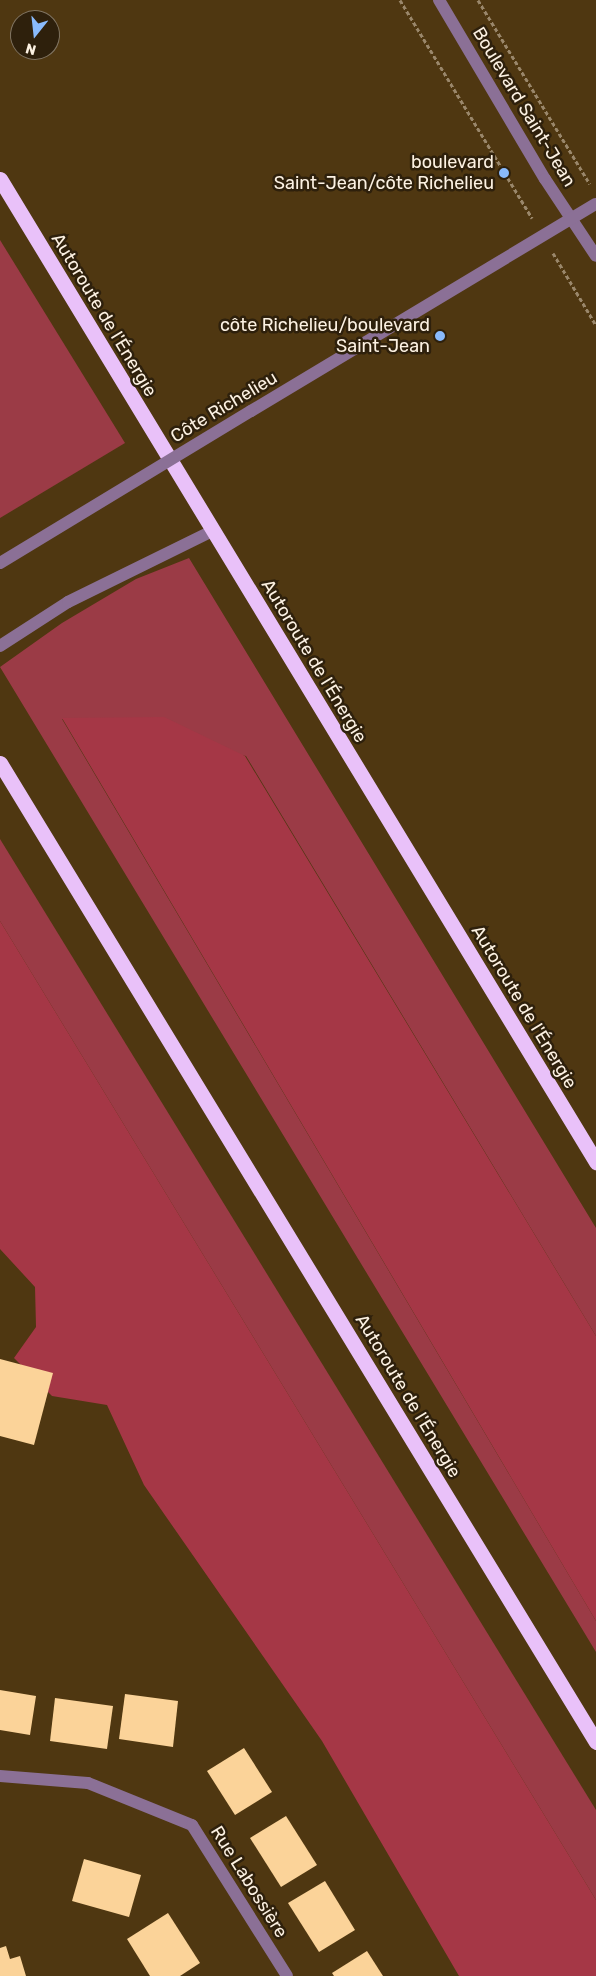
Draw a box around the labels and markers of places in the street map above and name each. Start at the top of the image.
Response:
place label: boulevard Saint-Jean/côte Richelieu [274,152,494,194]
marker: boulevard Saint-Jean/côte Richelieu [498,167,510,179]
place label: côte Richelieu/boulevard Saint-Jean [220,315,430,358]
marker: côte Richelieu/boulevard Saint-Jean [434,330,446,342]

